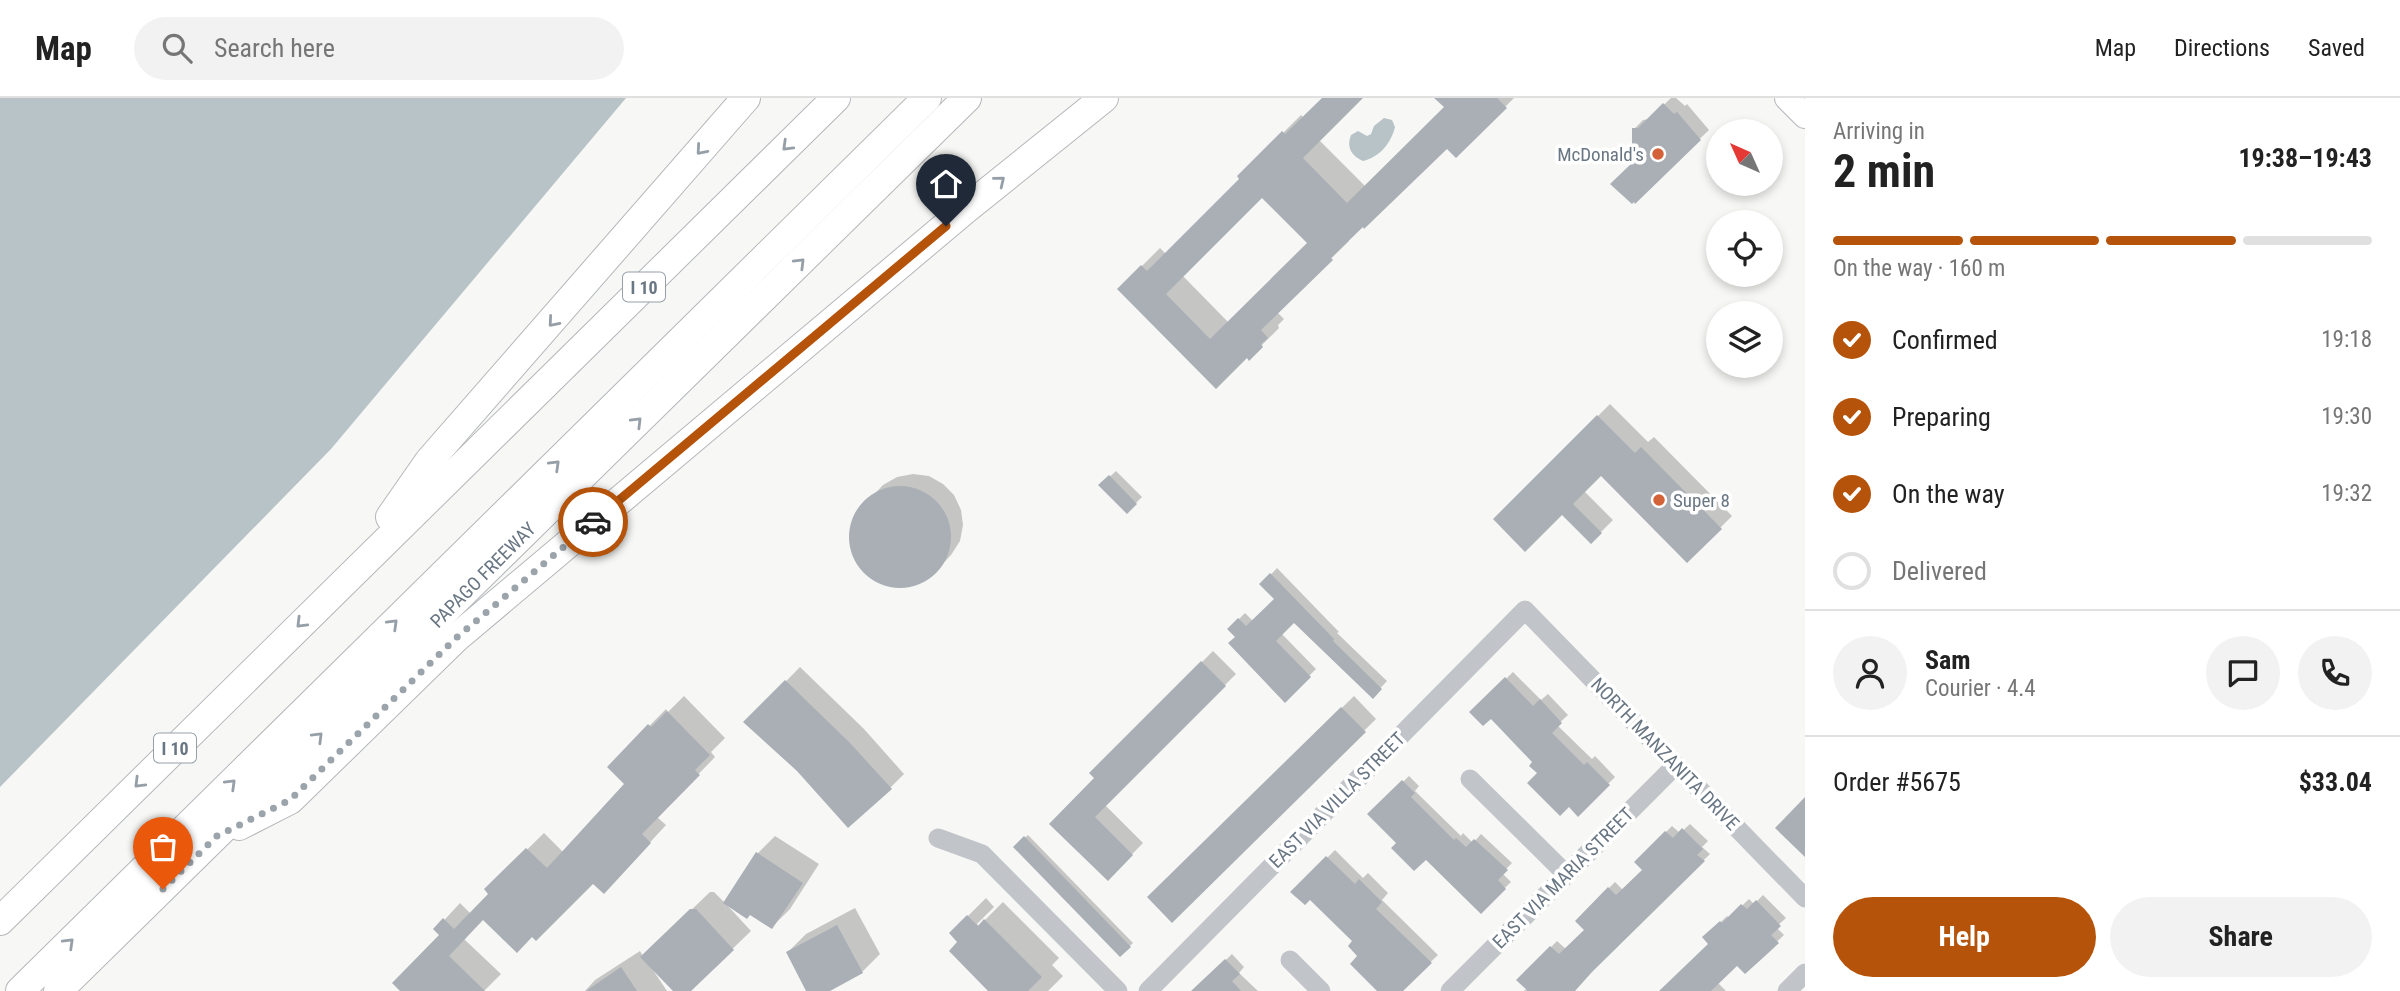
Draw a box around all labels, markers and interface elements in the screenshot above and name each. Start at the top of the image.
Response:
search box [134,17,624,80]
text: Map [35,29,92,68]
icon: search [158,29,196,67]
text: Search here [214,33,335,63]
text: Map [2095,34,2136,62]
text: Directions [2174,34,2270,62]
text: Saved [2308,34,2365,62]
text: Arriving in [1833,118,1925,145]
north arrow [1706,119,1783,196]
map controls [1706,119,1783,378]
one-way arrow [782,137,795,150]
one-way arrow [697,142,709,155]
place label: McDonald's [1557,143,1644,166]
text: 19:38–19:43 [2238,143,2372,173]
text: 2 min [1833,144,1935,198]
marker: McDonald's [1650,146,1666,162]
pin [916,154,976,226]
icon: home [927,165,965,203]
one-way arrow [993,177,1005,190]
button: locate [1706,210,1783,287]
text: On the way · 160 m [1833,255,2005,282]
one-way arrow [791,258,804,271]
road number: I 10 [623,272,665,302]
button: layers [1706,301,1783,378]
one-way arrow [549,314,561,327]
icon: check [1833,321,1871,359]
text: Confirmed [1892,325,1998,355]
text: 19:18 [2321,326,2372,353]
icon: check [1833,398,1871,436]
text: Preparing [1892,402,1991,432]
text: 19:30 [2321,403,2372,430]
one-way arrow [629,418,642,431]
one-way arrow [547,460,560,473]
icon: check [1833,475,1871,513]
text: On the way [1892,479,2005,509]
text: 19:32 [2321,480,2372,507]
courier [558,487,628,557]
place label: Super 8 [1673,489,1730,512]
marker: Super 8 [1651,492,1667,508]
icon: car [574,503,612,541]
street label: PAPAGO FREEWAY [426,518,540,632]
text: Delivered [1892,556,1987,586]
one-way arrow [296,615,309,628]
one-way arrow [385,620,398,633]
button: person [1833,636,1907,710]
button: chat [2206,636,2280,710]
button: phone [2298,636,2372,710]
text: Sam [1925,645,1971,675]
street label: NORTH MANZANITA DRIVE [1586,673,1744,835]
text: Courier · 4.4 [1925,675,2036,702]
street label: EAST VIA VILLA STREET [1264,727,1410,873]
one-way arrow [310,732,323,745]
road number: I 10 [154,734,196,762]
text: Order #5675 [1833,767,1961,797]
text: $33.04 [2299,767,2372,797]
one-way arrow [135,775,148,788]
one-way arrow [223,779,236,792]
street label: EAST VIA MARIA STREET [1488,803,1638,953]
pin [133,817,193,889]
icon: bag [144,828,182,866]
button: Help [1833,897,2096,977]
button: Share [2110,897,2372,977]
one-way arrow [60,939,73,952]

